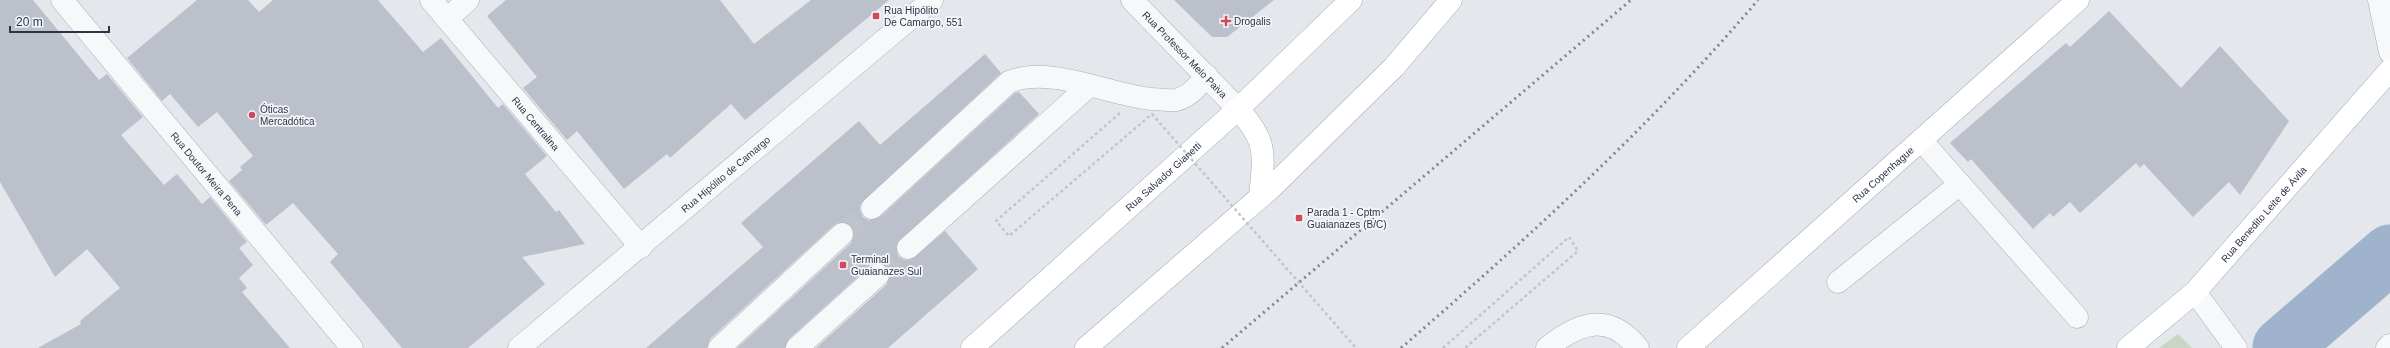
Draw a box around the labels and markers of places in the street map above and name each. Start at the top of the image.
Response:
place label: Rua Hipólito De Camargo, 551 [884,5,963,28]
marker: Rua Hipólito De Camargo, 551 [871,11,881,21]
marker: Drogalis [1221,16,1231,26]
place label: Drogalis [1234,16,1271,27]
place label: Óticas Mercadótica [260,103,315,127]
marker: Óticas Mercadótica [247,110,257,120]
place label: Parada 1 - Cptm Guaianazes (B/C) [1307,207,1386,230]
marker: Parada 1 - Cptm Guaianazes (B/C) [1294,213,1304,223]
place label: Terminal Guaianazes Sul [851,254,922,277]
marker: Terminal Guaianazes Sul [838,260,848,270]

